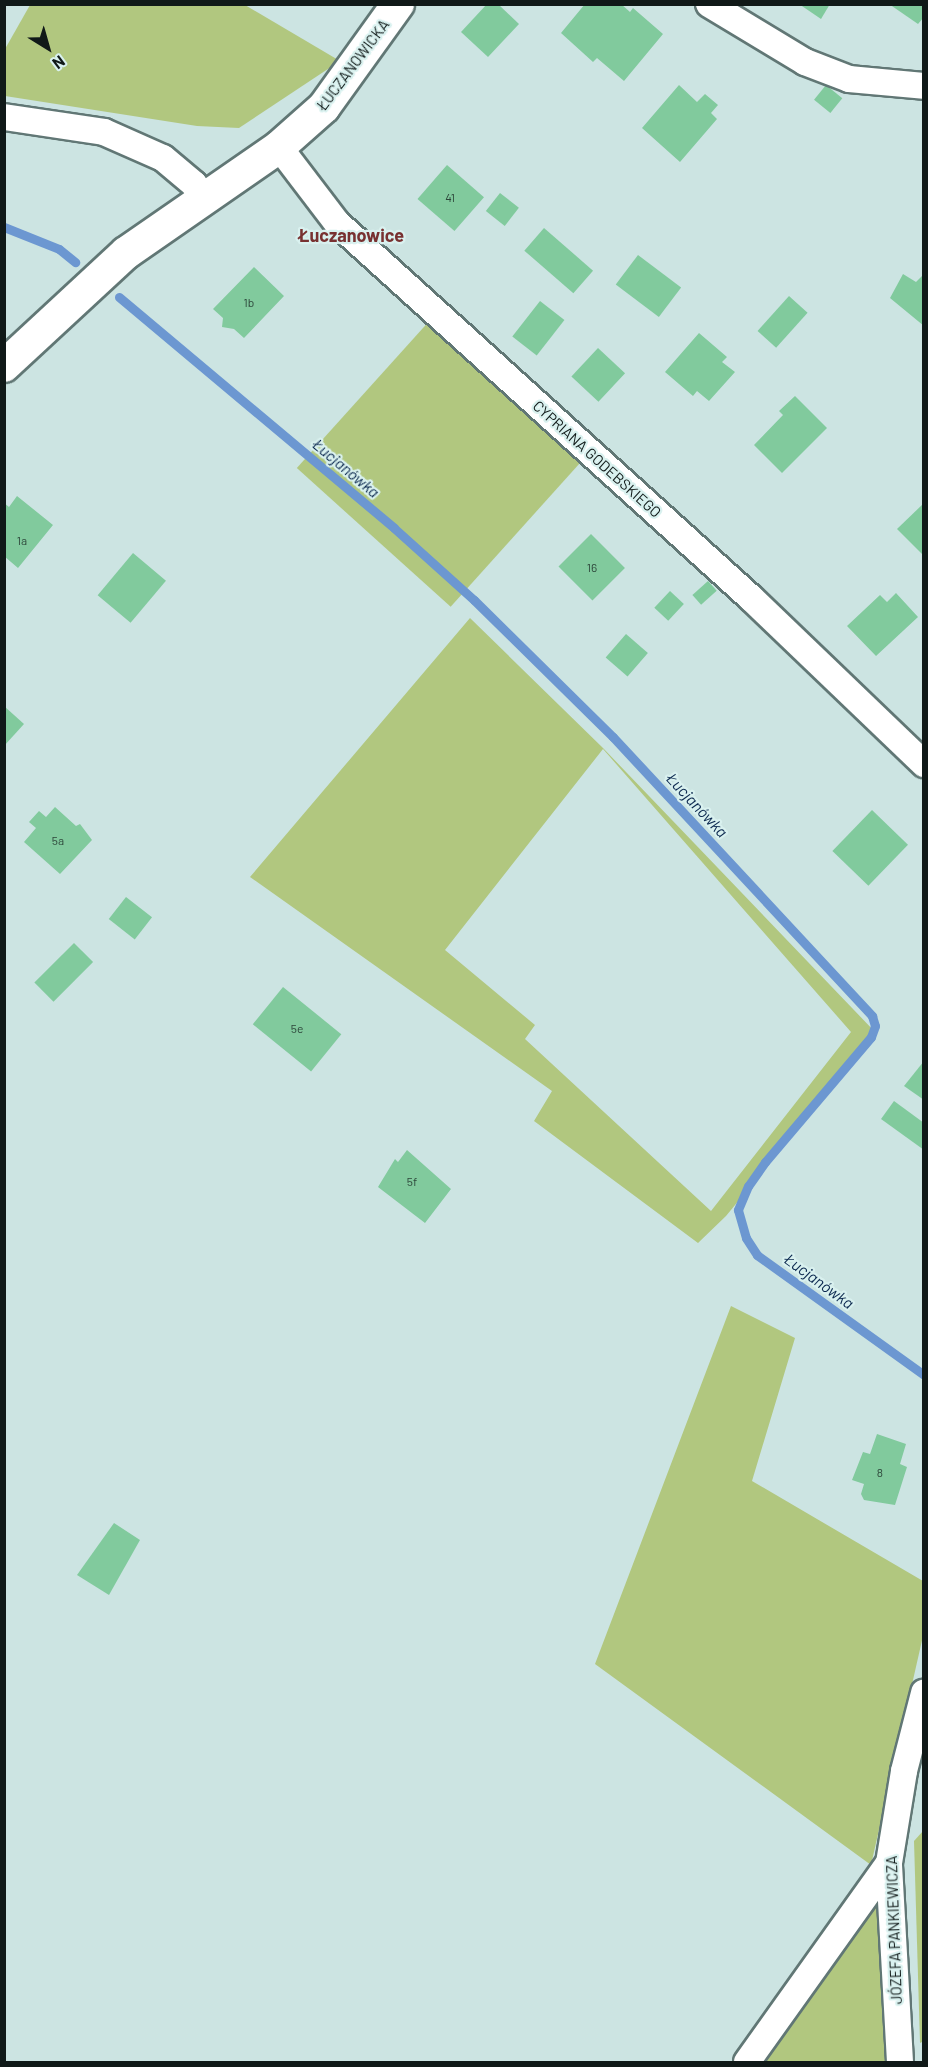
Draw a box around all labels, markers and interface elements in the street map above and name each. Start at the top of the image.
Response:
street label: ŁUCZANOWICKA [313,16,393,114]
north arrow [18,18,78,78]
text: N [49,52,69,74]
house number: 41 [445,191,455,205]
district label: Łuczanowice [298,224,404,246]
house number: 1b [244,296,254,310]
street label: CYPRIANA GODEBSKIEGO [529,397,665,521]
water label: Łucjanówka [309,434,383,502]
house number: 1a [17,534,27,548]
house number: 16 [587,561,597,575]
water label: Łucjanówka [662,769,732,841]
house number: 5a [52,834,64,848]
house number: 5e [291,1022,303,1036]
house number: 5f [407,1175,417,1189]
water label: Łucjanówka [780,1249,858,1313]
house number: 8 [877,1466,883,1480]
street label: JÓZEFA PANKIEWICZA [882,1855,906,2005]

